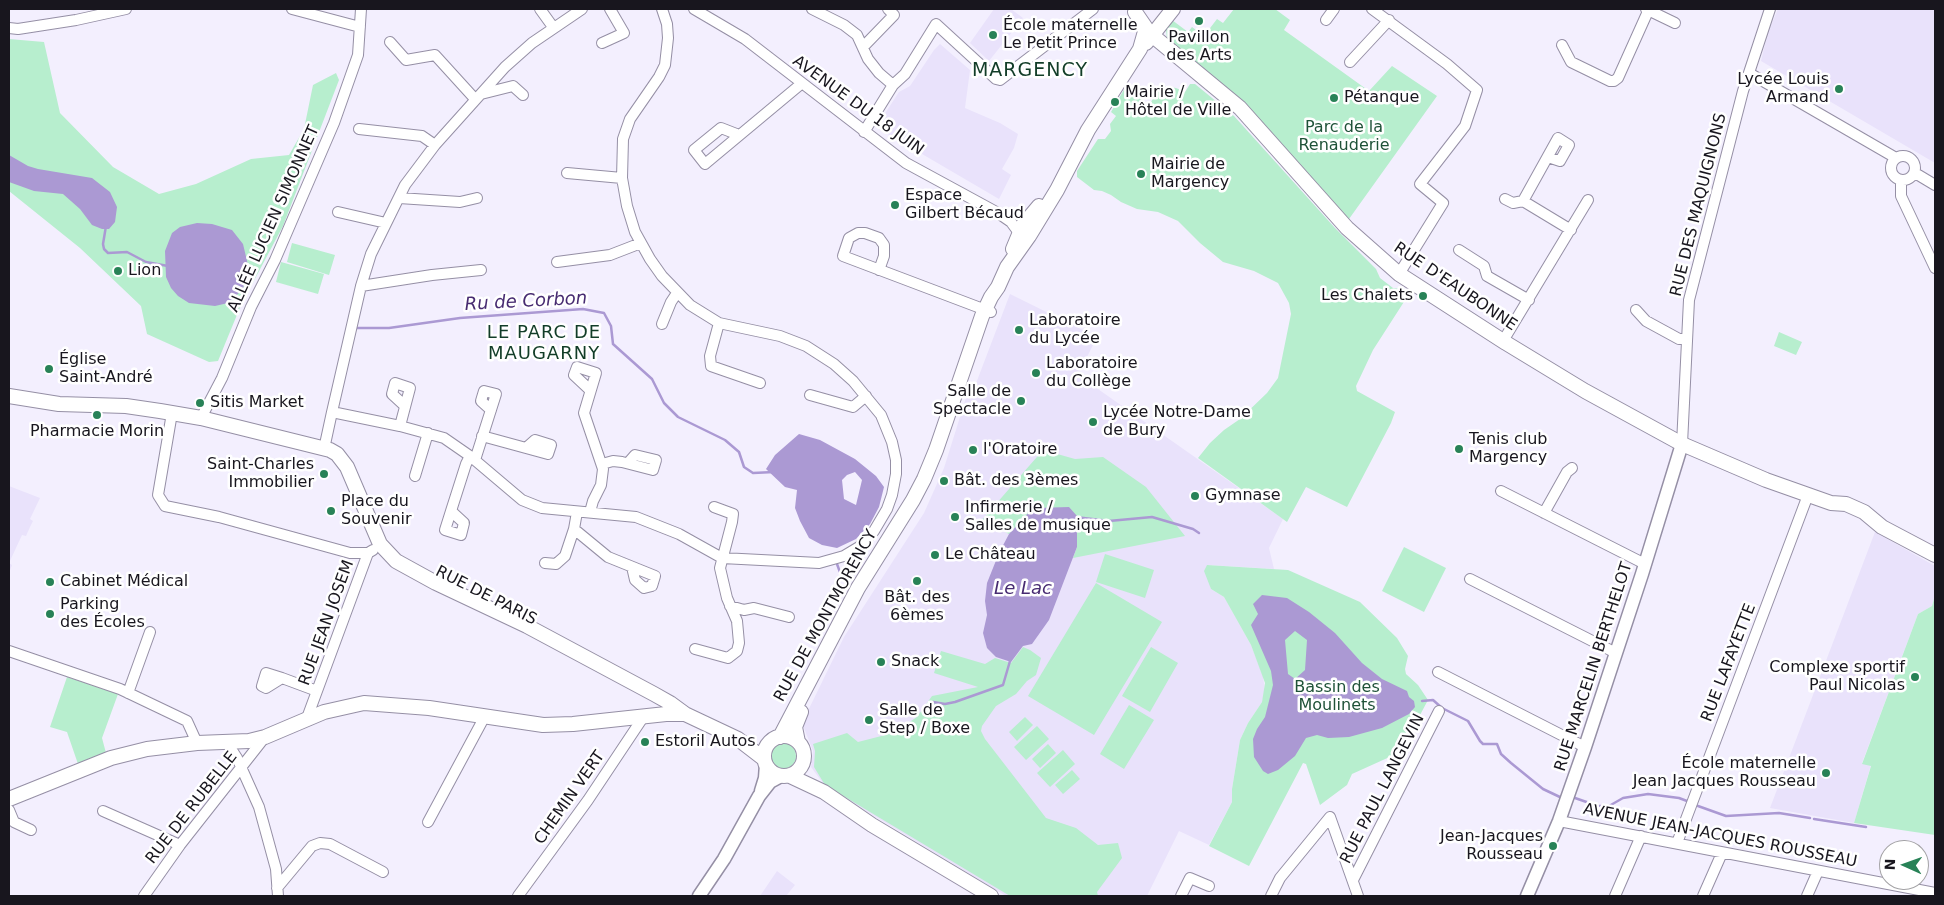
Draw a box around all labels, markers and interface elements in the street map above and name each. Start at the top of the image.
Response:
marker: Pavillon des Arts [1193,15,1205,27]
place label: École maternelle Le Petit Prince [1003,16,1138,54]
place label: Pavillon des Arts [1166,28,1232,66]
marker: École maternelle Le Petit Prince [987,29,999,41]
street label: AVENUE DU 18 JUIN [789,52,927,160]
district label: MARGENCY [971,60,1089,82]
place label: Lycée Louis Armand [1737,70,1829,108]
place label: Mairie / Hôtel de Ville [1125,83,1231,121]
marker: Lycée Louis Armand [1833,83,1845,95]
place label: Pétanque [1344,88,1419,108]
marker: Pétanque [1328,92,1340,104]
marker: Mairie / Hôtel de Ville [1109,96,1121,108]
street label: RUE DES MAQUIGNONS [1667,111,1731,299]
park label: Parc de la Renauderie [1298,118,1390,156]
street label: ALLÉE LUCIEN SIMONNET [224,123,324,315]
place label: Mairie de Margency [1151,155,1229,193]
marker: Mairie de Margency [1135,168,1147,180]
place label: Espace Gilbert Bécaud [905,186,1024,224]
marker: Espace Gilbert Bécaud [889,199,901,211]
street label: RUE D'EAUBONNE [1390,239,1520,335]
place label: Lion [128,261,161,281]
marker: Lion [112,265,124,277]
place label: Les Chalets [1321,286,1413,306]
water label: Ru de Corbon [464,288,588,316]
marker: Les Chalets [1417,290,1429,302]
place label: Laboratoire du Lycée [1029,311,1121,349]
district label: LE PARC DE MAUGARNY [486,322,602,364]
marker: Laboratoire du Lycée [1013,324,1025,336]
place label: Église Saint-André [59,350,153,388]
place label: Laboratoire du Collège [1046,354,1138,392]
marker: Église Saint-André [43,363,55,375]
marker: Laboratoire du Collège [1030,367,1042,379]
place label: Salle de Spectacle [933,382,1011,420]
place label: Sitis Market [210,393,304,413]
marker: Salle de Spectacle [1015,395,1027,407]
marker: Sitis Market [194,397,206,409]
place label: Lycée Notre-Dame de Bury [1103,403,1251,441]
marker: Pharmacie Morin [91,409,103,421]
marker: Lycée Notre-Dame de Bury [1087,416,1099,428]
place label: Pharmacie Morin [30,422,164,442]
place label: Tenis club Margency [1469,430,1547,468]
place label: l'Oratoire [983,440,1057,460]
marker: Tenis club Margency [1453,443,1465,455]
marker: l'Oratoire [967,444,979,456]
place label: Saint-Charles Immobilier [207,455,314,493]
marker: Saint-Charles Immobilier [318,468,330,480]
place label: Bât. des 3èmes [954,471,1078,491]
marker: Bât. des 3èmes [938,475,950,487]
place label: Gymnase [1205,486,1281,506]
marker: Gymnase [1189,490,1201,502]
place label: Place du Souvenir [341,492,412,530]
place label: Infirmerie / Salles de musique [965,498,1111,536]
marker: Place du Souvenir [325,505,337,517]
marker: Infirmerie / Salles de musique [949,511,961,523]
street label: RUE DE MONTMORENCY [771,527,881,705]
place label: Le Château [945,545,1036,565]
marker: Le Château [929,549,941,561]
street label: RUE JEAN JOSEM [295,558,359,688]
street label: RUE MARCELIN BERTHELOT [1551,560,1637,774]
street label: RUE DE PARIS [432,562,540,630]
place label: Cabinet Médical [60,572,188,592]
marker: Bât. des 6èmes [911,575,923,587]
marker: Cabinet Médical [44,576,56,588]
water label: Le Lac [994,578,1052,600]
place label: Bât. des 6èmes [884,588,950,626]
place label: Parking des Écoles [60,595,145,633]
street label: RUE LAFAYETTE [1698,601,1760,725]
marker: Parking des Écoles [44,608,56,620]
place label: Snack [891,652,939,672]
marker: Snack [875,656,887,668]
place label: Complexe sportif Paul Nicolas [1769,658,1905,696]
marker: Complexe sportif Paul Nicolas [1909,671,1921,683]
park label: Bassin des Moulinets [1294,678,1380,716]
place label: Salle de Step / Boxe [879,701,970,739]
street label: RUE PAUL LANGEVIN [1337,711,1429,867]
marker: Salle de Step / Boxe [863,714,875,726]
place label: Estoril Autos [655,732,756,752]
marker: Estoril Autos [639,736,651,748]
street label: RUE DE RUBELLE [142,748,242,868]
street label: CHEMIN VERT [531,748,609,848]
place label: École maternelle Jean Jacques Rousseau [1633,754,1816,792]
marker: École maternelle Jean Jacques Rousseau [1820,767,1832,779]
street label: AVENUE JEAN-JACQUES ROUSSEAU [1581,800,1859,872]
place label: Jean-Jacques Rousseau [1440,827,1543,865]
marker: Jean-Jacques Rousseau [1547,840,1559,852]
north arrow [1879,840,1929,890]
text: N [1882,858,1898,871]

